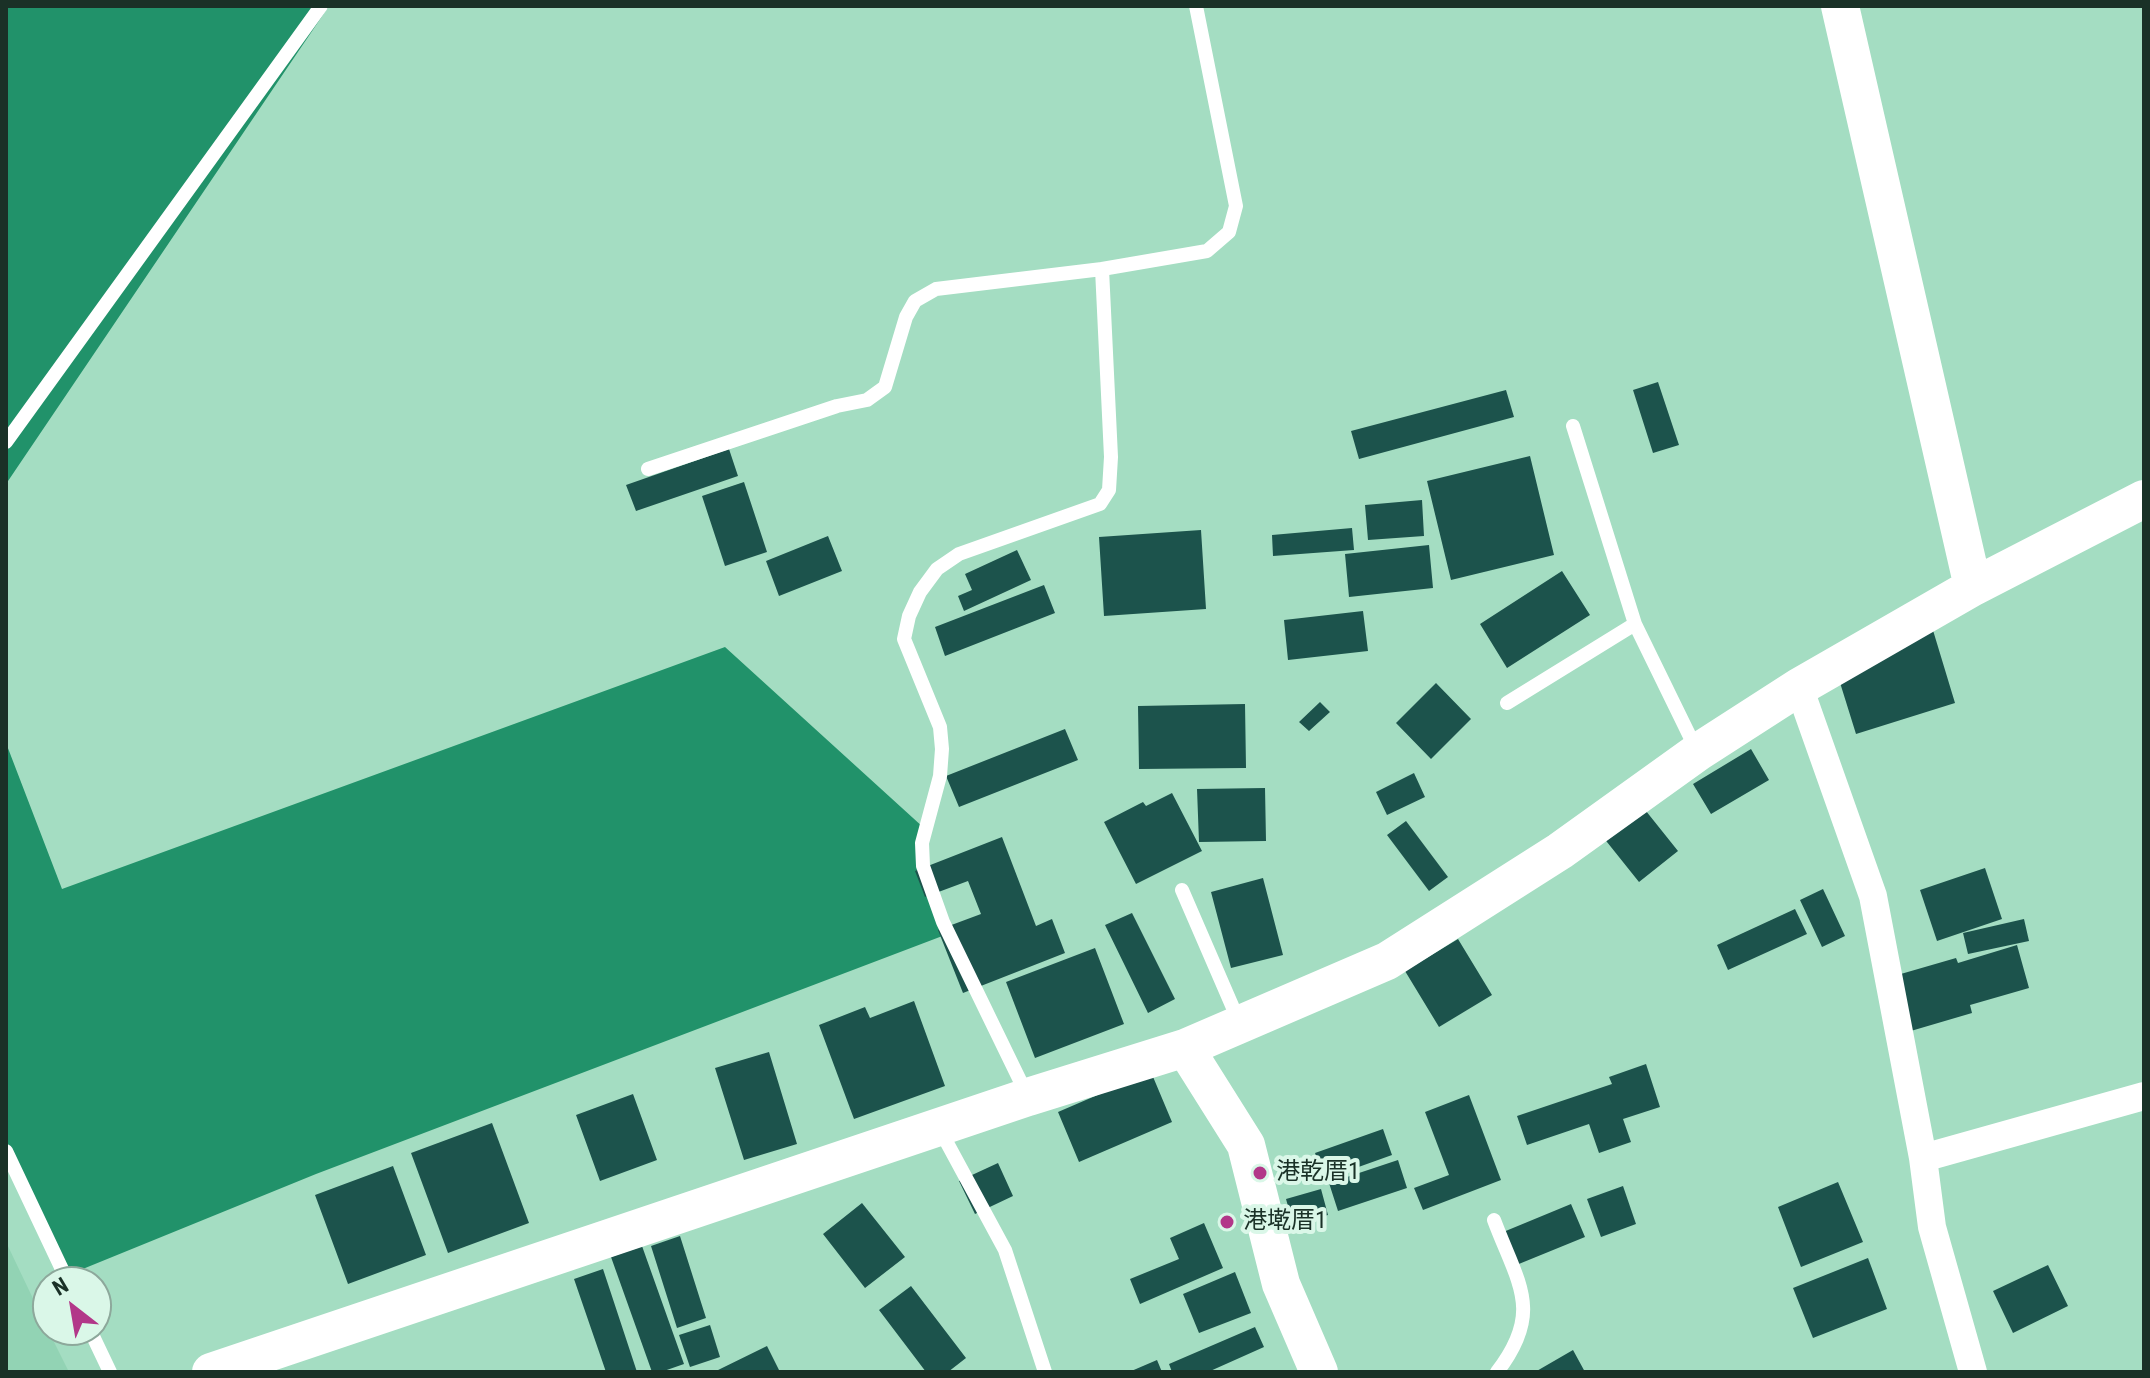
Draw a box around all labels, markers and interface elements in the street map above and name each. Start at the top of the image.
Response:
place label: 港乾厝1 [1276,1159,1360,1187]
marker: 港乾厝1 [1251,1164,1269,1182]
place label: 港墘厝1 [1243,1208,1327,1236]
marker: 港墘厝1 [1218,1213,1236,1231]
north arrow [32,1266,112,1346]
text: N [48,1273,73,1301]

